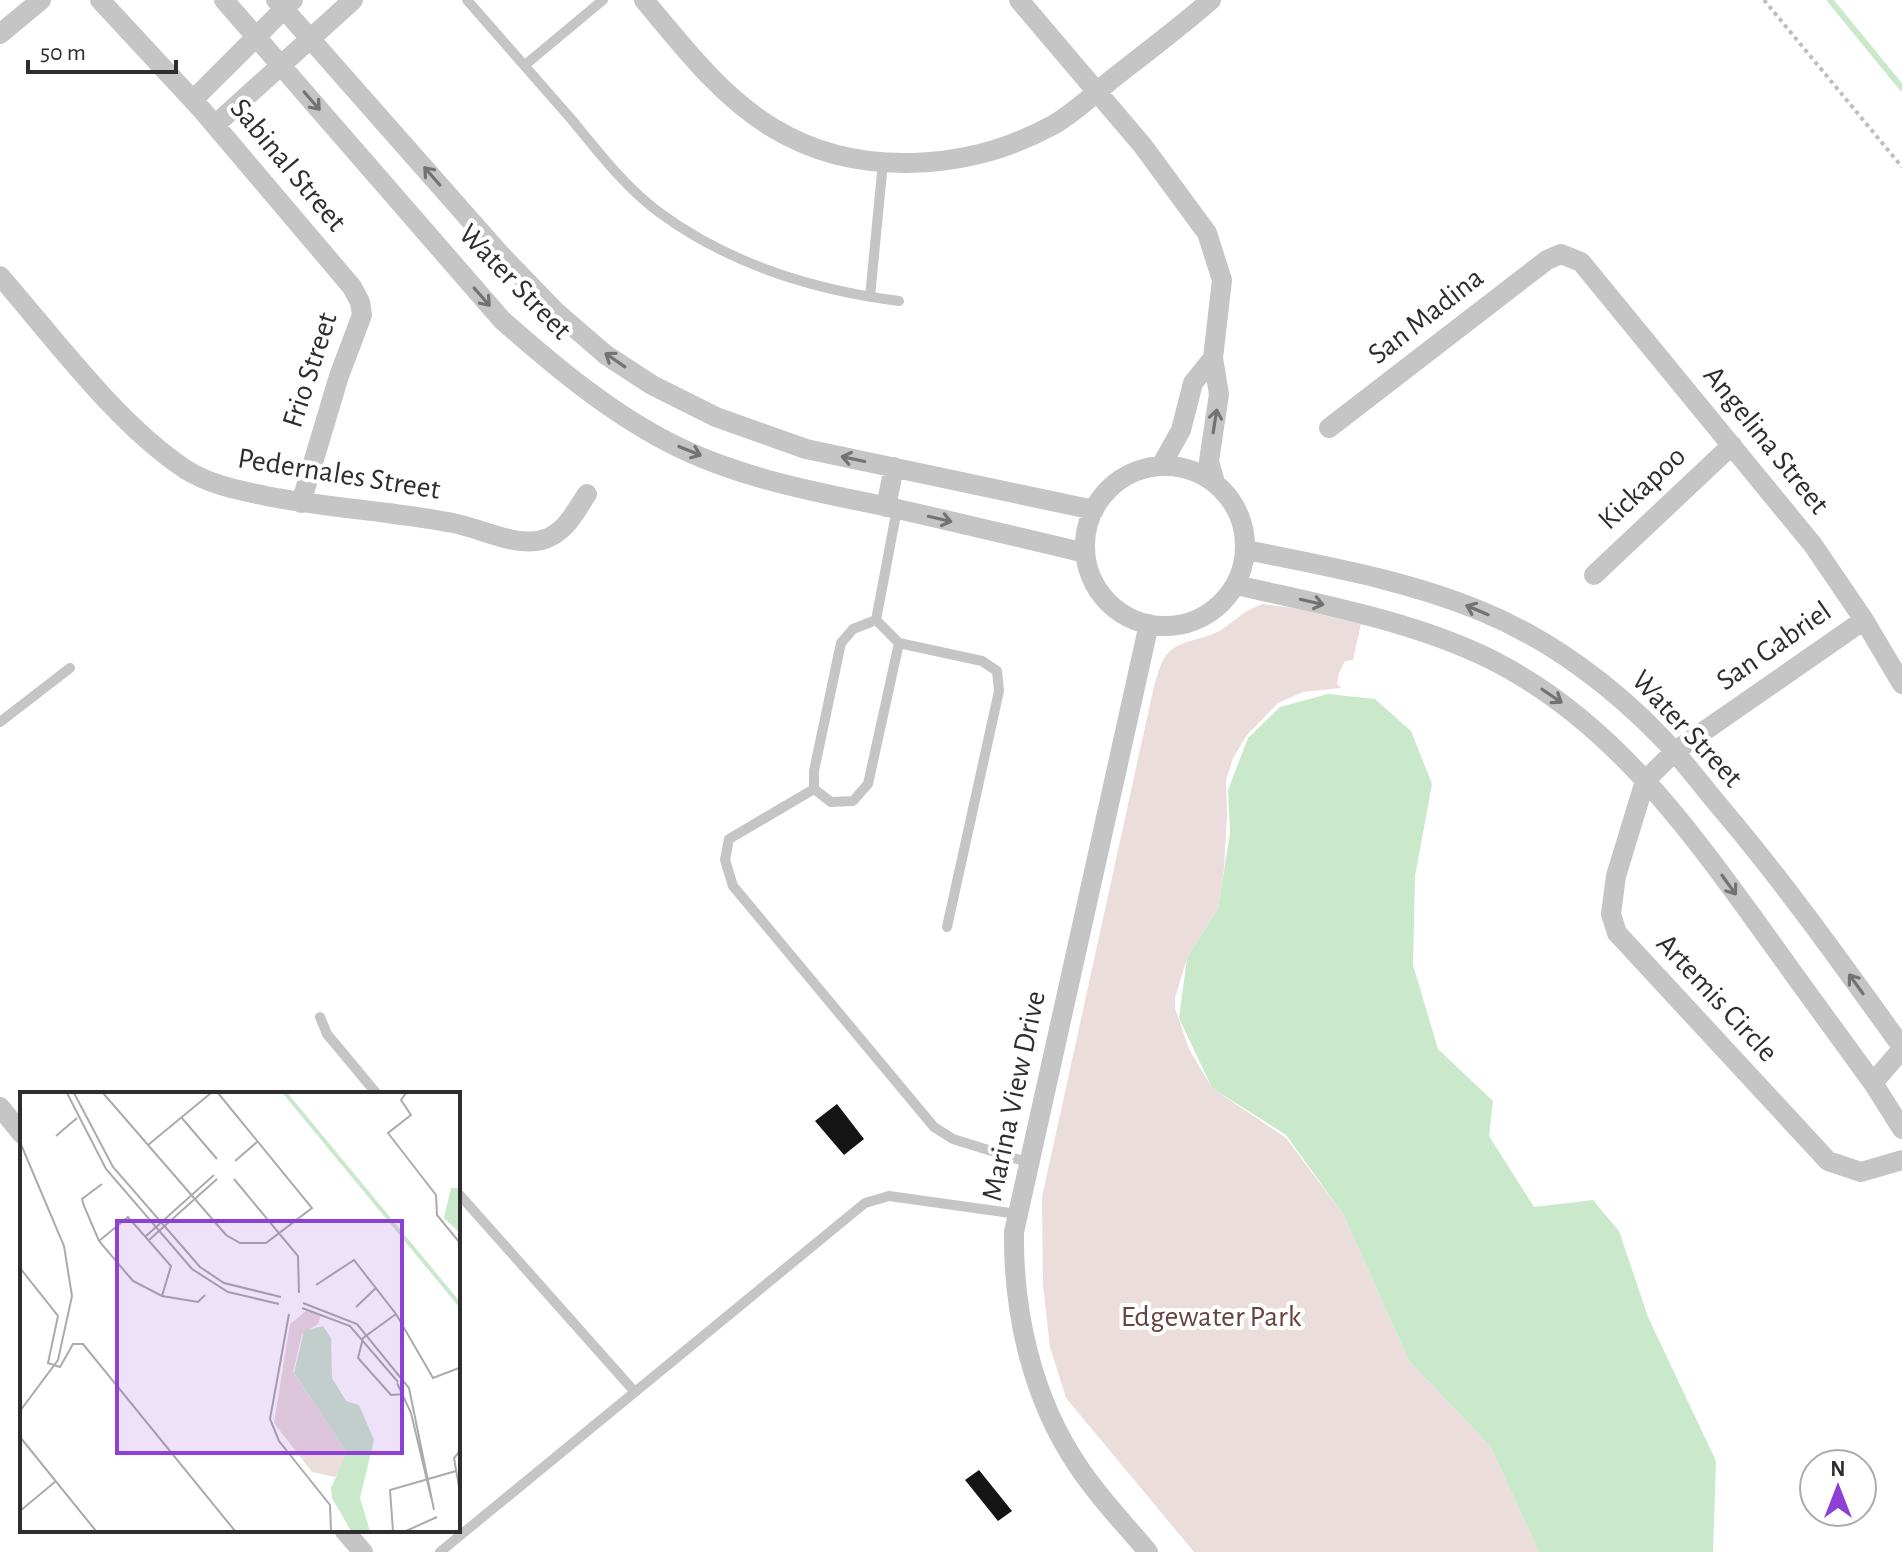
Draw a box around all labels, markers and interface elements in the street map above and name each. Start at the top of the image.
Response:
scale bar [28,24,176,74]
text: 50 m [40,41,86,65]
one-way arrow [302,91,320,111]
street label: Sabinal Street [224,93,352,237]
one-way arrow [423,167,441,187]
street label: Water Street [453,219,577,346]
street label: San Madina [1363,262,1489,370]
one-way arrow [473,287,491,307]
street label: Frio Street [277,308,343,431]
one-way arrow [604,352,626,368]
street label: Angelina Street [1698,360,1835,520]
one-way arrow [1208,408,1223,434]
street label: Kickapoo [1593,441,1691,535]
street label: Pedernales Street [236,443,443,505]
one-way arrow [677,445,702,459]
one-way arrow [841,451,866,466]
one-way arrow [927,512,952,527]
one-way arrow [1298,596,1324,611]
street label: San Gabriel [1711,596,1837,696]
one-way arrow [1465,602,1490,617]
street label: Water Street [1626,665,1748,793]
one-way arrow [1540,688,1563,704]
one-way arrow [1720,874,1737,895]
street label: Artemis Circle [1651,928,1783,1068]
one-way arrow [1848,974,1864,996]
street label: Marina View Drive [977,988,1051,1204]
inset map [20,1092,460,1532]
park label: Edgewater Park [1121,1302,1302,1332]
north arrow [1798,1448,1878,1528]
text: N [1830,1458,1846,1480]

